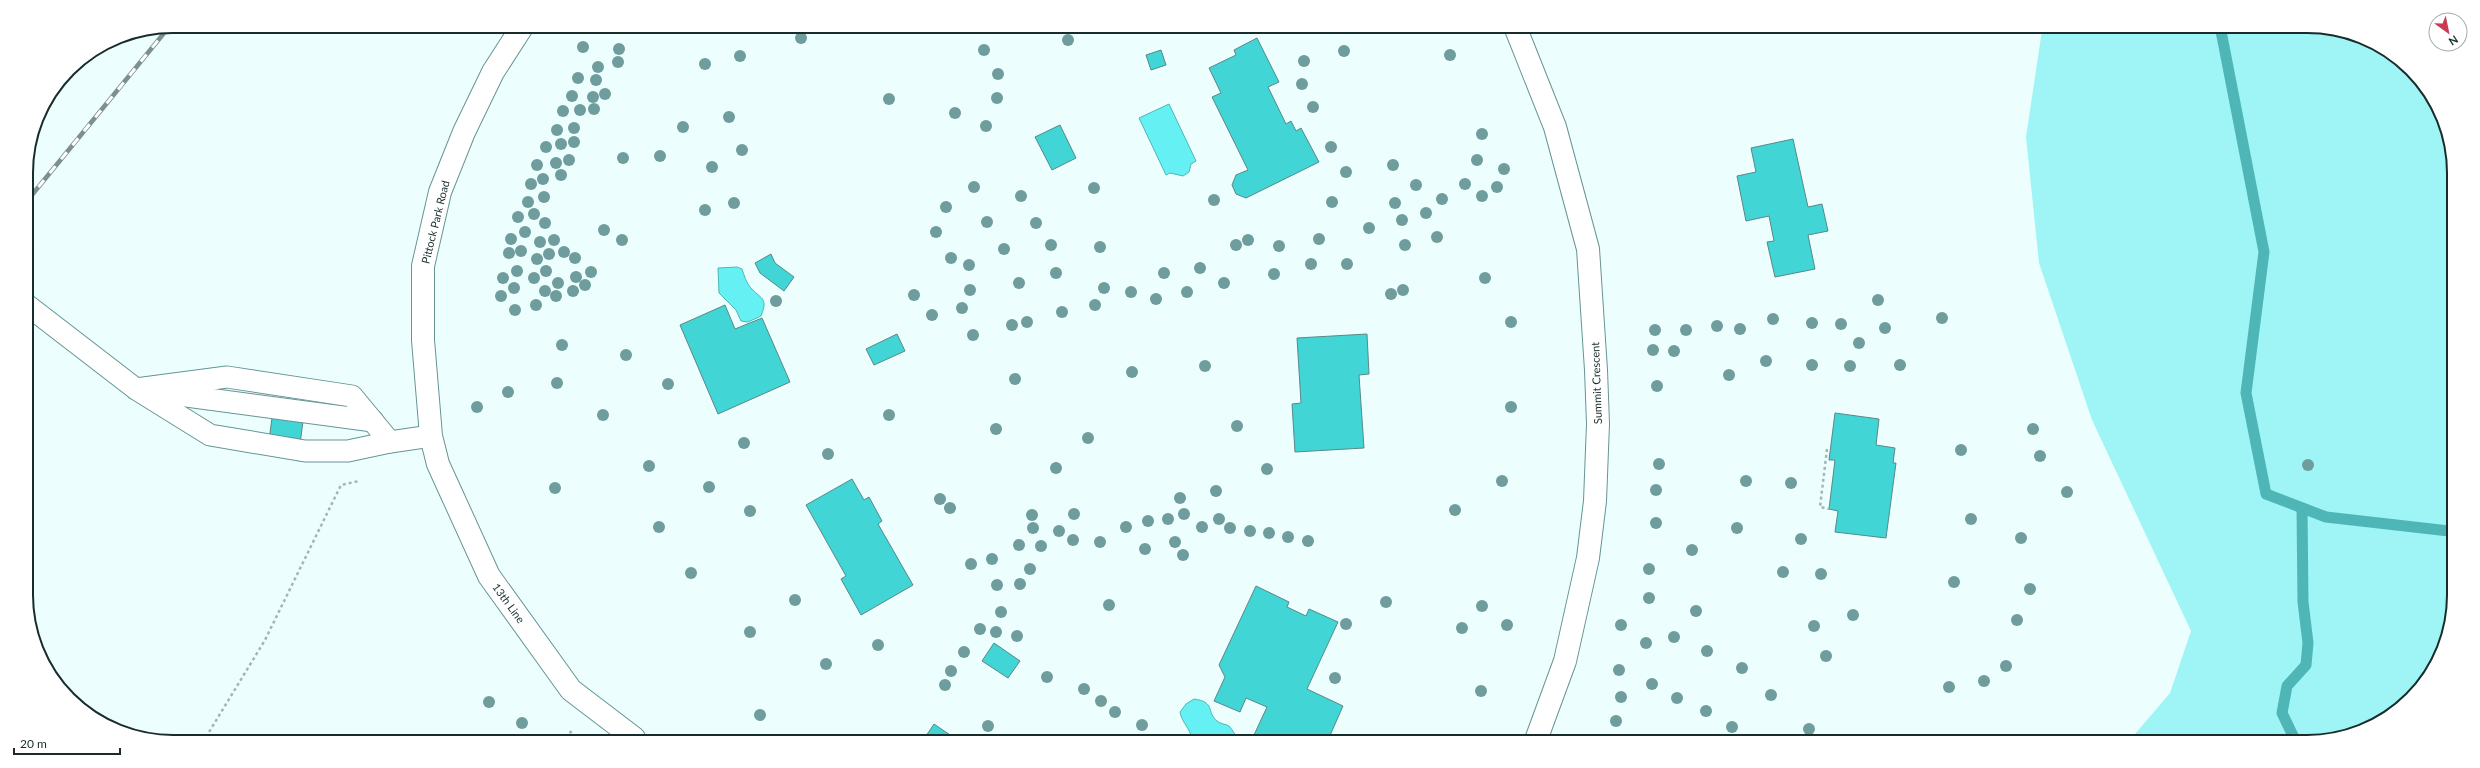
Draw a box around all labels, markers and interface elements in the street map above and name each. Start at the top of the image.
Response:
north arrow [2428,12,2468,52]
text: N [2447,33,2461,49]
street label: Pittock Park Road [418,179,452,265]
street label: Summit Crescent [1588,342,1604,424]
street label: 13th Line [490,581,528,626]
scale bar [14,730,120,756]
text: 20 m [20,736,47,751]

